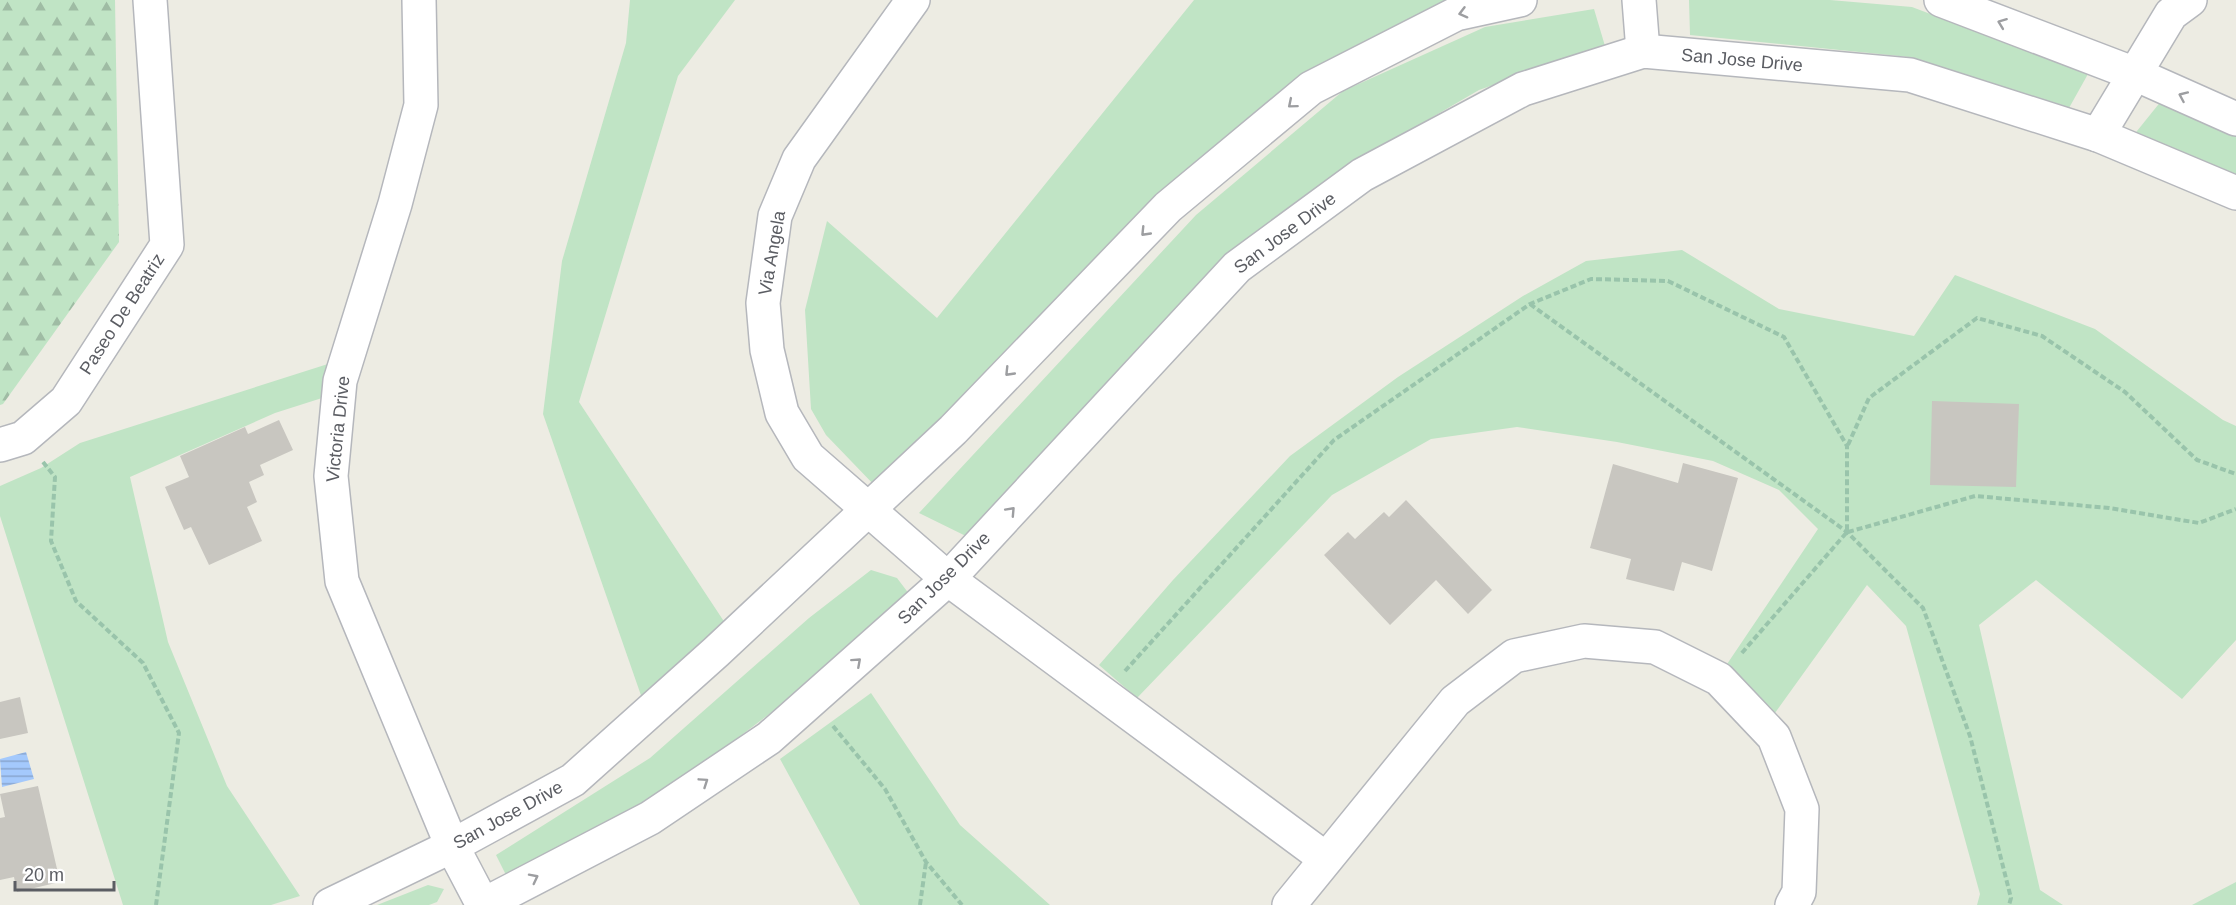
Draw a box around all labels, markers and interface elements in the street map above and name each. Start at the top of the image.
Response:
one-way arrow [1459,6,1469,19]
one-way arrow [1997,18,2008,30]
street label: San Jose Drive [1680,45,1804,75]
one-way arrow [2178,91,2189,103]
one-way arrow [1288,97,1299,108]
street label: San Jose Drive [1230,188,1340,278]
street label: Via Angela [755,208,789,297]
one-way arrow [1141,224,1152,235]
street label: Paseo De Beatriz [75,250,169,378]
one-way arrow [1006,365,1017,376]
street label: Victoria Drive [322,375,354,483]
one-way arrow [1004,507,1015,517]
street label: San Jose Drive [894,528,994,628]
one-way arrow [849,658,860,669]
street label: San Jose Drive [450,777,566,853]
one-way arrow [697,778,708,789]
scale bar [15,854,114,892]
text: 20 m [24,865,64,885]
one-way arrow [528,874,539,885]

